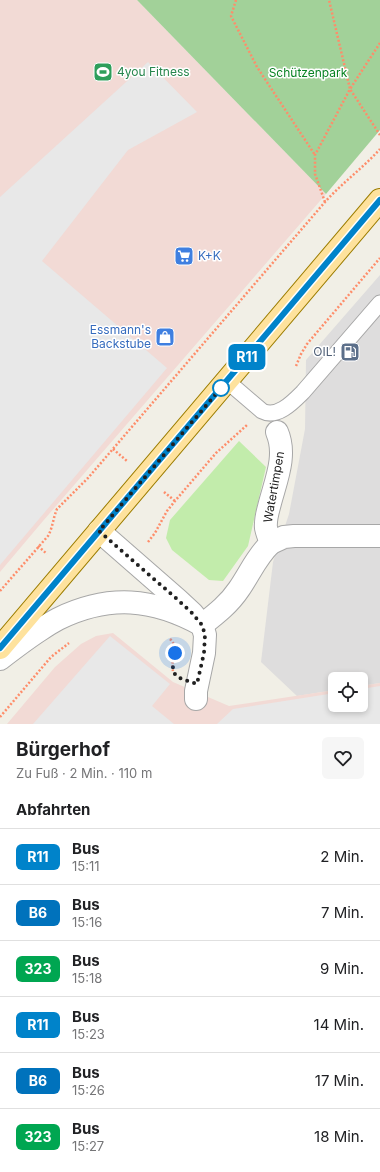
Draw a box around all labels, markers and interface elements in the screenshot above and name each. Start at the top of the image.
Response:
sports icon: 4you Fitness [92,61,114,83]
place label: 4you Fitness [117,64,190,79]
park label: Schützenpark [269,65,348,80]
supermarket icon: K+K [173,245,195,267]
place label: K+K [198,248,221,263]
place label: Essmann's Backstube [90,322,151,351]
shop icon: Essmann's Backstube [154,326,176,348]
fuel station icon: OIL! [339,341,361,363]
line badge: R11 [224,344,270,370]
place label: OIL! [313,344,336,359]
text: R11 [236,348,258,365]
unlabelled marker [212,379,230,397]
street label: Watertimpen [260,450,287,524]
your location [165,643,185,663]
map controls [328,672,368,712]
button: locate [328,672,368,712]
button: heart [322,737,364,779]
text: Bürgerhof [16,738,110,761]
text: Zu Fuß · 2 Min. · 110 m [16,765,152,781]
text: Abfahrten [16,800,90,819]
text: Bus [72,839,100,858]
text: 2 Min. [320,847,364,866]
text: R11 [27,848,49,865]
text: 15:11 [72,858,100,874]
text: Bus [72,895,100,914]
text: 7 Min. [321,903,364,922]
text: B6 [29,904,47,921]
text: 15:16 [72,914,102,930]
text: Bus [72,951,100,970]
text: 9 Min. [320,959,364,978]
text: 323 [25,960,51,977]
text: 15:18 [72,970,102,986]
text: Bus [72,1007,100,1026]
text: 14 Min. [314,1015,364,1034]
text: R11 [27,1016,49,1033]
text: 15:23 [72,1026,105,1042]
text: Bus [72,1063,100,1082]
text: 17 Min. [315,1071,364,1090]
text: B6 [29,1072,47,1089]
text: 15:26 [72,1082,105,1098]
text: Bus [72,1119,100,1138]
text: 18 Min. [314,1127,364,1146]
text: 323 [25,1128,51,1145]
text: 15:27 [72,1138,104,1154]

